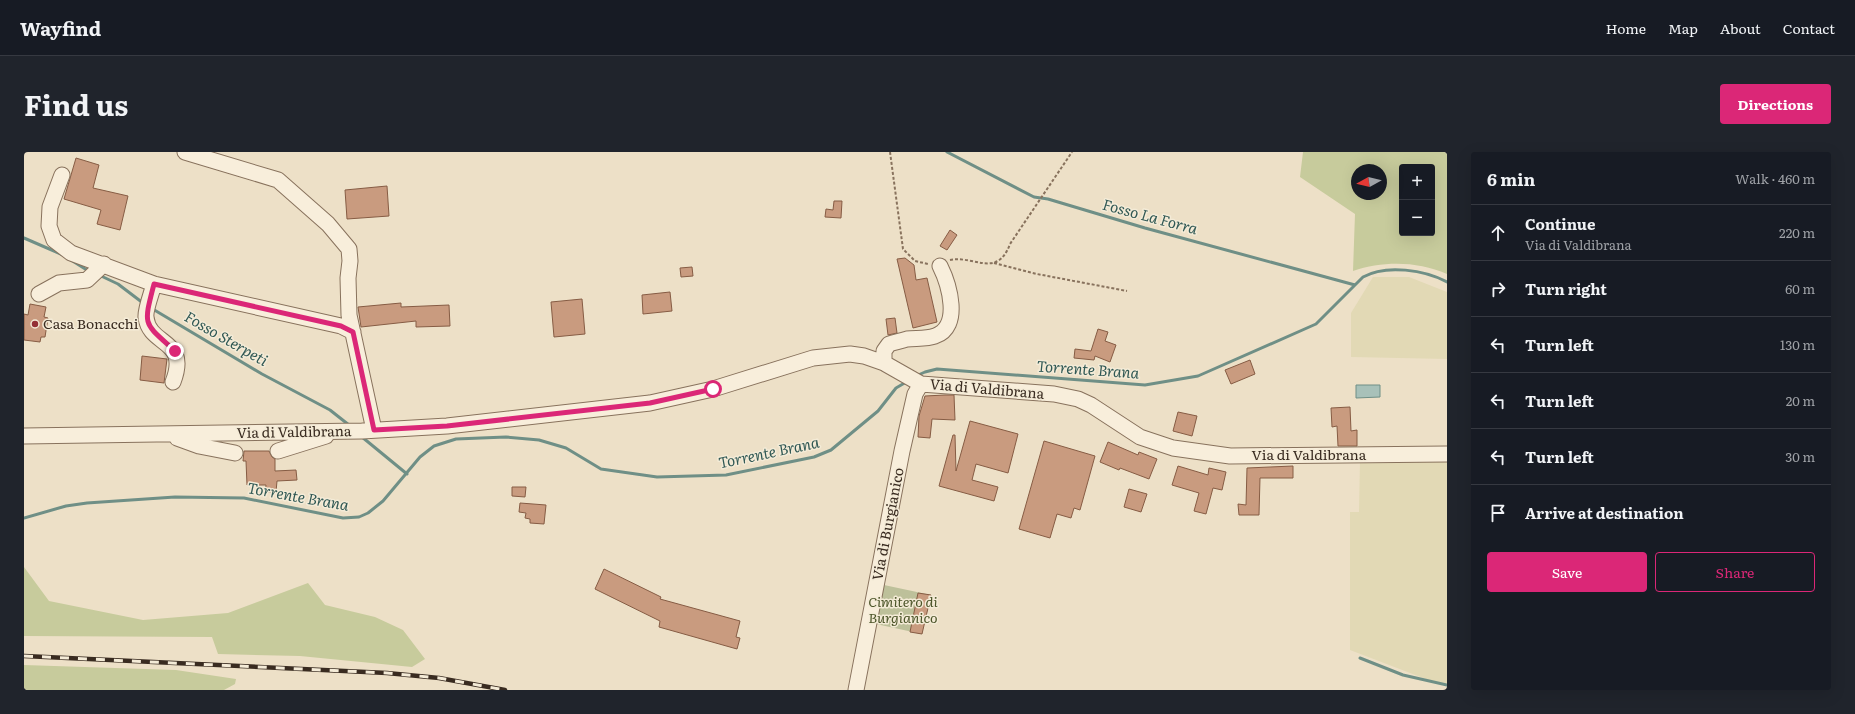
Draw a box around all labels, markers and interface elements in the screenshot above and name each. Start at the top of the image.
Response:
text: Wayfind [20,14,101,42]
text: Home [1606,18,1646,38]
text: Map [1668,18,1698,38]
text: About [1720,18,1761,38]
text: Contact [1783,18,1835,38]
text: Find us [24,83,128,125]
button: Directions [1720,84,1831,124]
north arrow [1351,164,1387,200]
map controls [1399,164,1435,236]
button: + [1399,164,1435,200]
text: 6 min [1487,166,1535,191]
text: Walk · 460 m [1735,169,1815,188]
water label: Fosso La Forra [1100,192,1201,239]
button: − [1399,200,1435,236]
text: Continue [1525,212,1595,235]
icon: ahead [1487,222,1509,244]
text: 220 m [1779,223,1815,242]
text: Via di Valdibrana [1525,235,1632,254]
text: Turn right [1525,277,1607,300]
icon: right [1487,278,1509,300]
text: 60 m [1785,279,1815,298]
water label: Fosso Sterpeti [181,304,273,371]
place label: Casa Bonacchi [43,313,139,333]
marker: Casa Bonacchi [30,319,40,329]
text: Turn left [1525,333,1594,356]
icon: left [1487,334,1509,356]
text: 130 m [1780,335,1815,354]
route end [166,342,184,360]
water label: Torrente Brana [1036,353,1140,384]
street label: Via di Valdibrana [929,373,1046,403]
route start [704,380,722,398]
text: Turn left [1525,389,1594,412]
icon: left [1487,390,1509,412]
text: 20 m [1786,391,1815,410]
street label: Via di Valdibrana [236,420,352,442]
water label: Torrente Brana [716,430,822,473]
street label: Via di Valdibrana [1252,444,1367,464]
text: Turn left [1525,445,1594,468]
icon: left [1487,446,1509,468]
text: 30 m [1785,447,1815,466]
street label: Via di Burgianico [866,466,908,582]
water label: Torrente Brana [246,475,351,516]
text: Arrive at destination [1525,501,1684,524]
icon: arrive [1487,502,1509,524]
button: Save [1487,552,1647,592]
button: Share [1655,552,1815,592]
park label: Cimitero di Burgianico [868,591,939,627]

